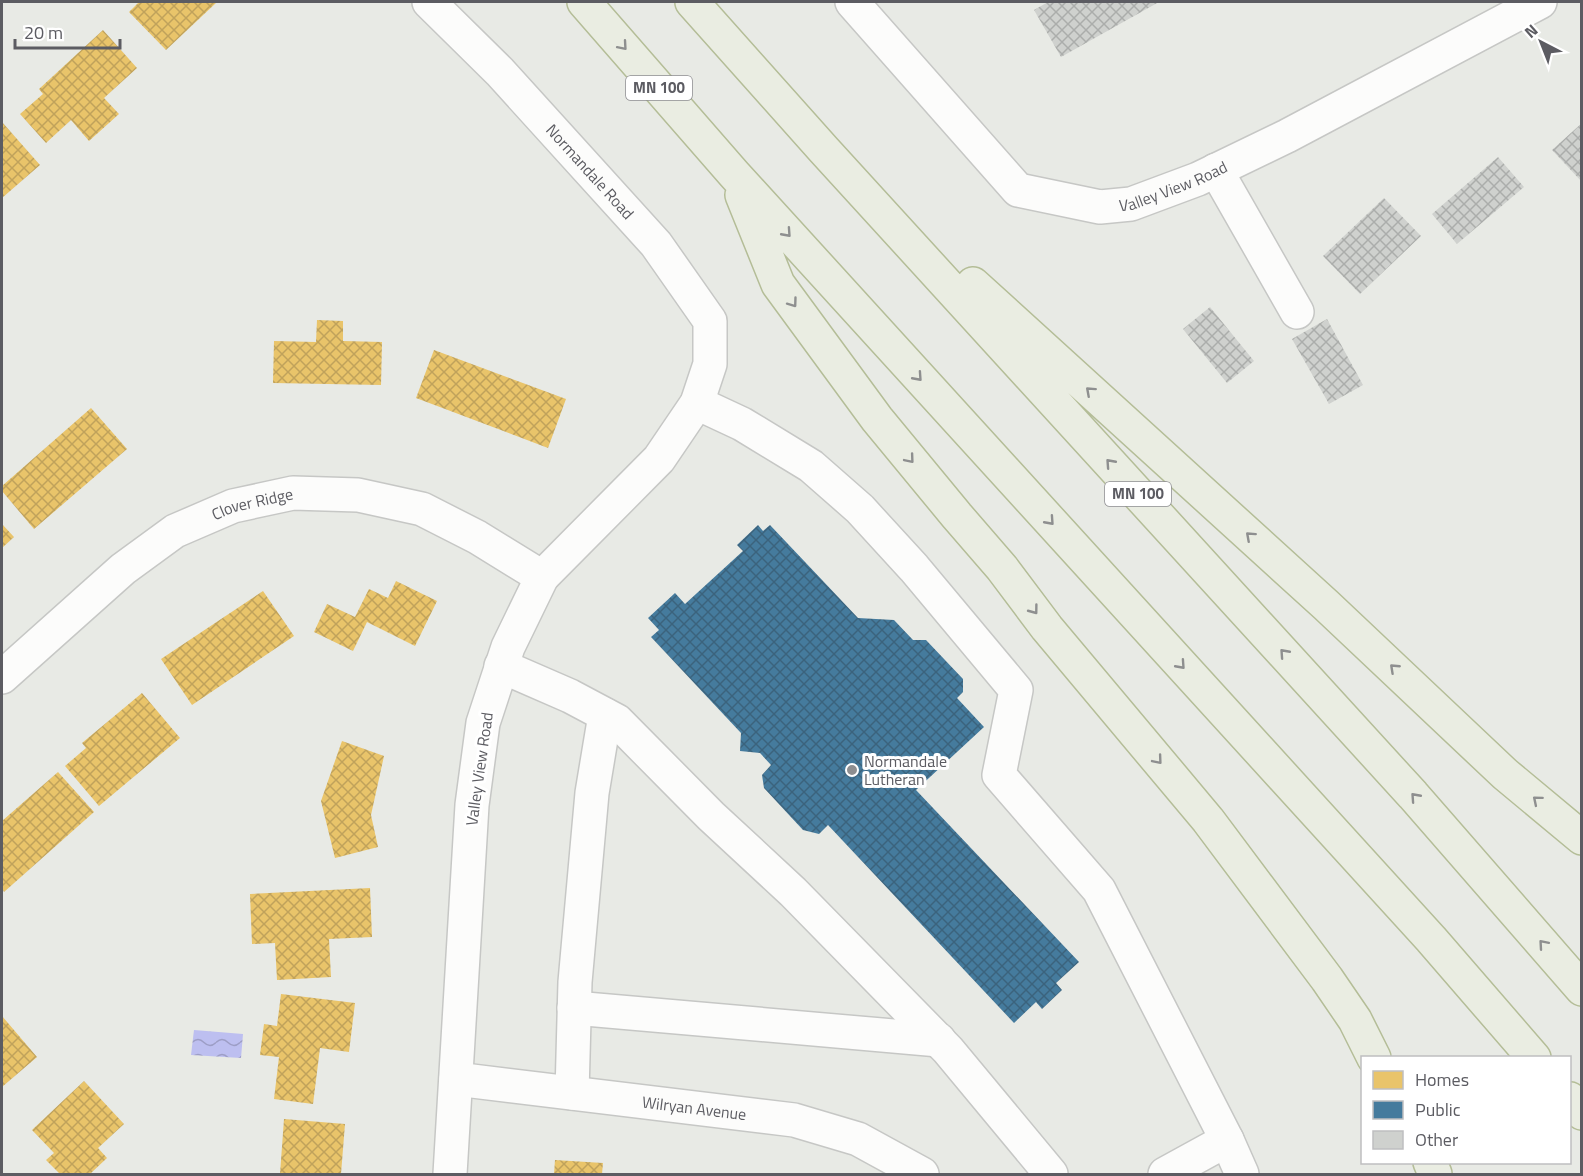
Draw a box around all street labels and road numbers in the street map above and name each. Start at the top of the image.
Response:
road number: MN 100 [626,76,692,100]
street label: Normandale Road [541,119,640,224]
street label: Valley View Road [1118,155,1231,217]
street label: Clover Ridge [208,481,295,526]
road number: MN 100 [1105,482,1171,506]
street label: Valley View Road [459,711,499,827]
street label: Wilryan Avenue [641,1090,748,1126]

